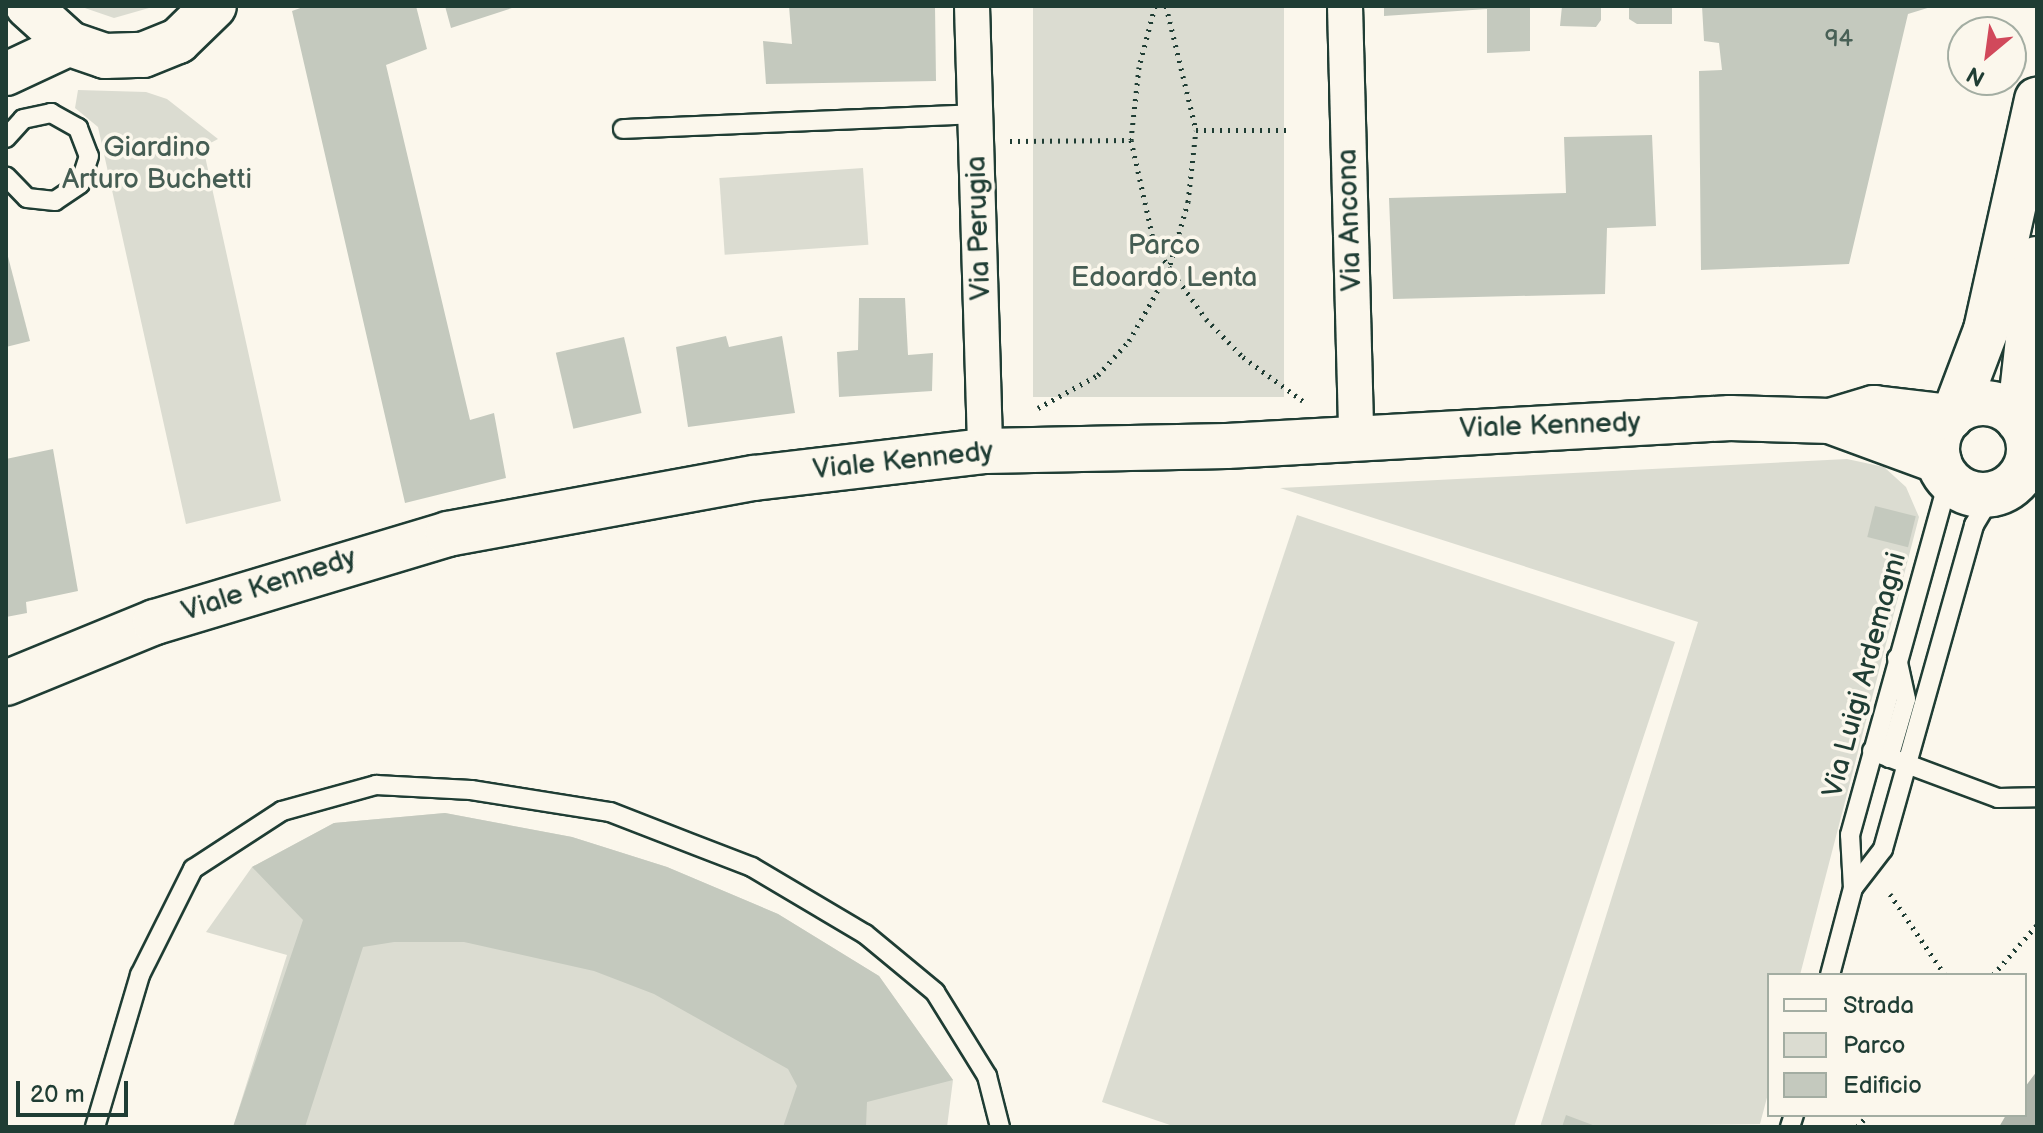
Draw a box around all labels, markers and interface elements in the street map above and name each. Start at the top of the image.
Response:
north arrow [1947,16,2027,96]
house number: 94 [1825,25,1853,53]
text: N [1962,60,1990,91]
park label: Giardino Arturo Buchetti [62,131,252,197]
street label: Via Ancona [1331,148,1369,292]
street label: Via Perugia [960,155,998,301]
park label: Parco Edoardo Lenta [1071,229,1257,295]
street label: Viale Kennedy [1459,406,1641,446]
street label: Viale Kennedy [811,435,995,487]
street label: Viale Kennedy [178,541,360,629]
street label: Via Luigi Ardemagni [1816,549,1914,801]
legend [1767,973,2027,1117]
text: Strada [1843,991,1914,1020]
text: Parco [1843,1031,1905,1060]
scale bar [20,1065,132,1115]
text: Edificio [1843,1071,1922,1100]
text: 20 m [30,1080,85,1109]

